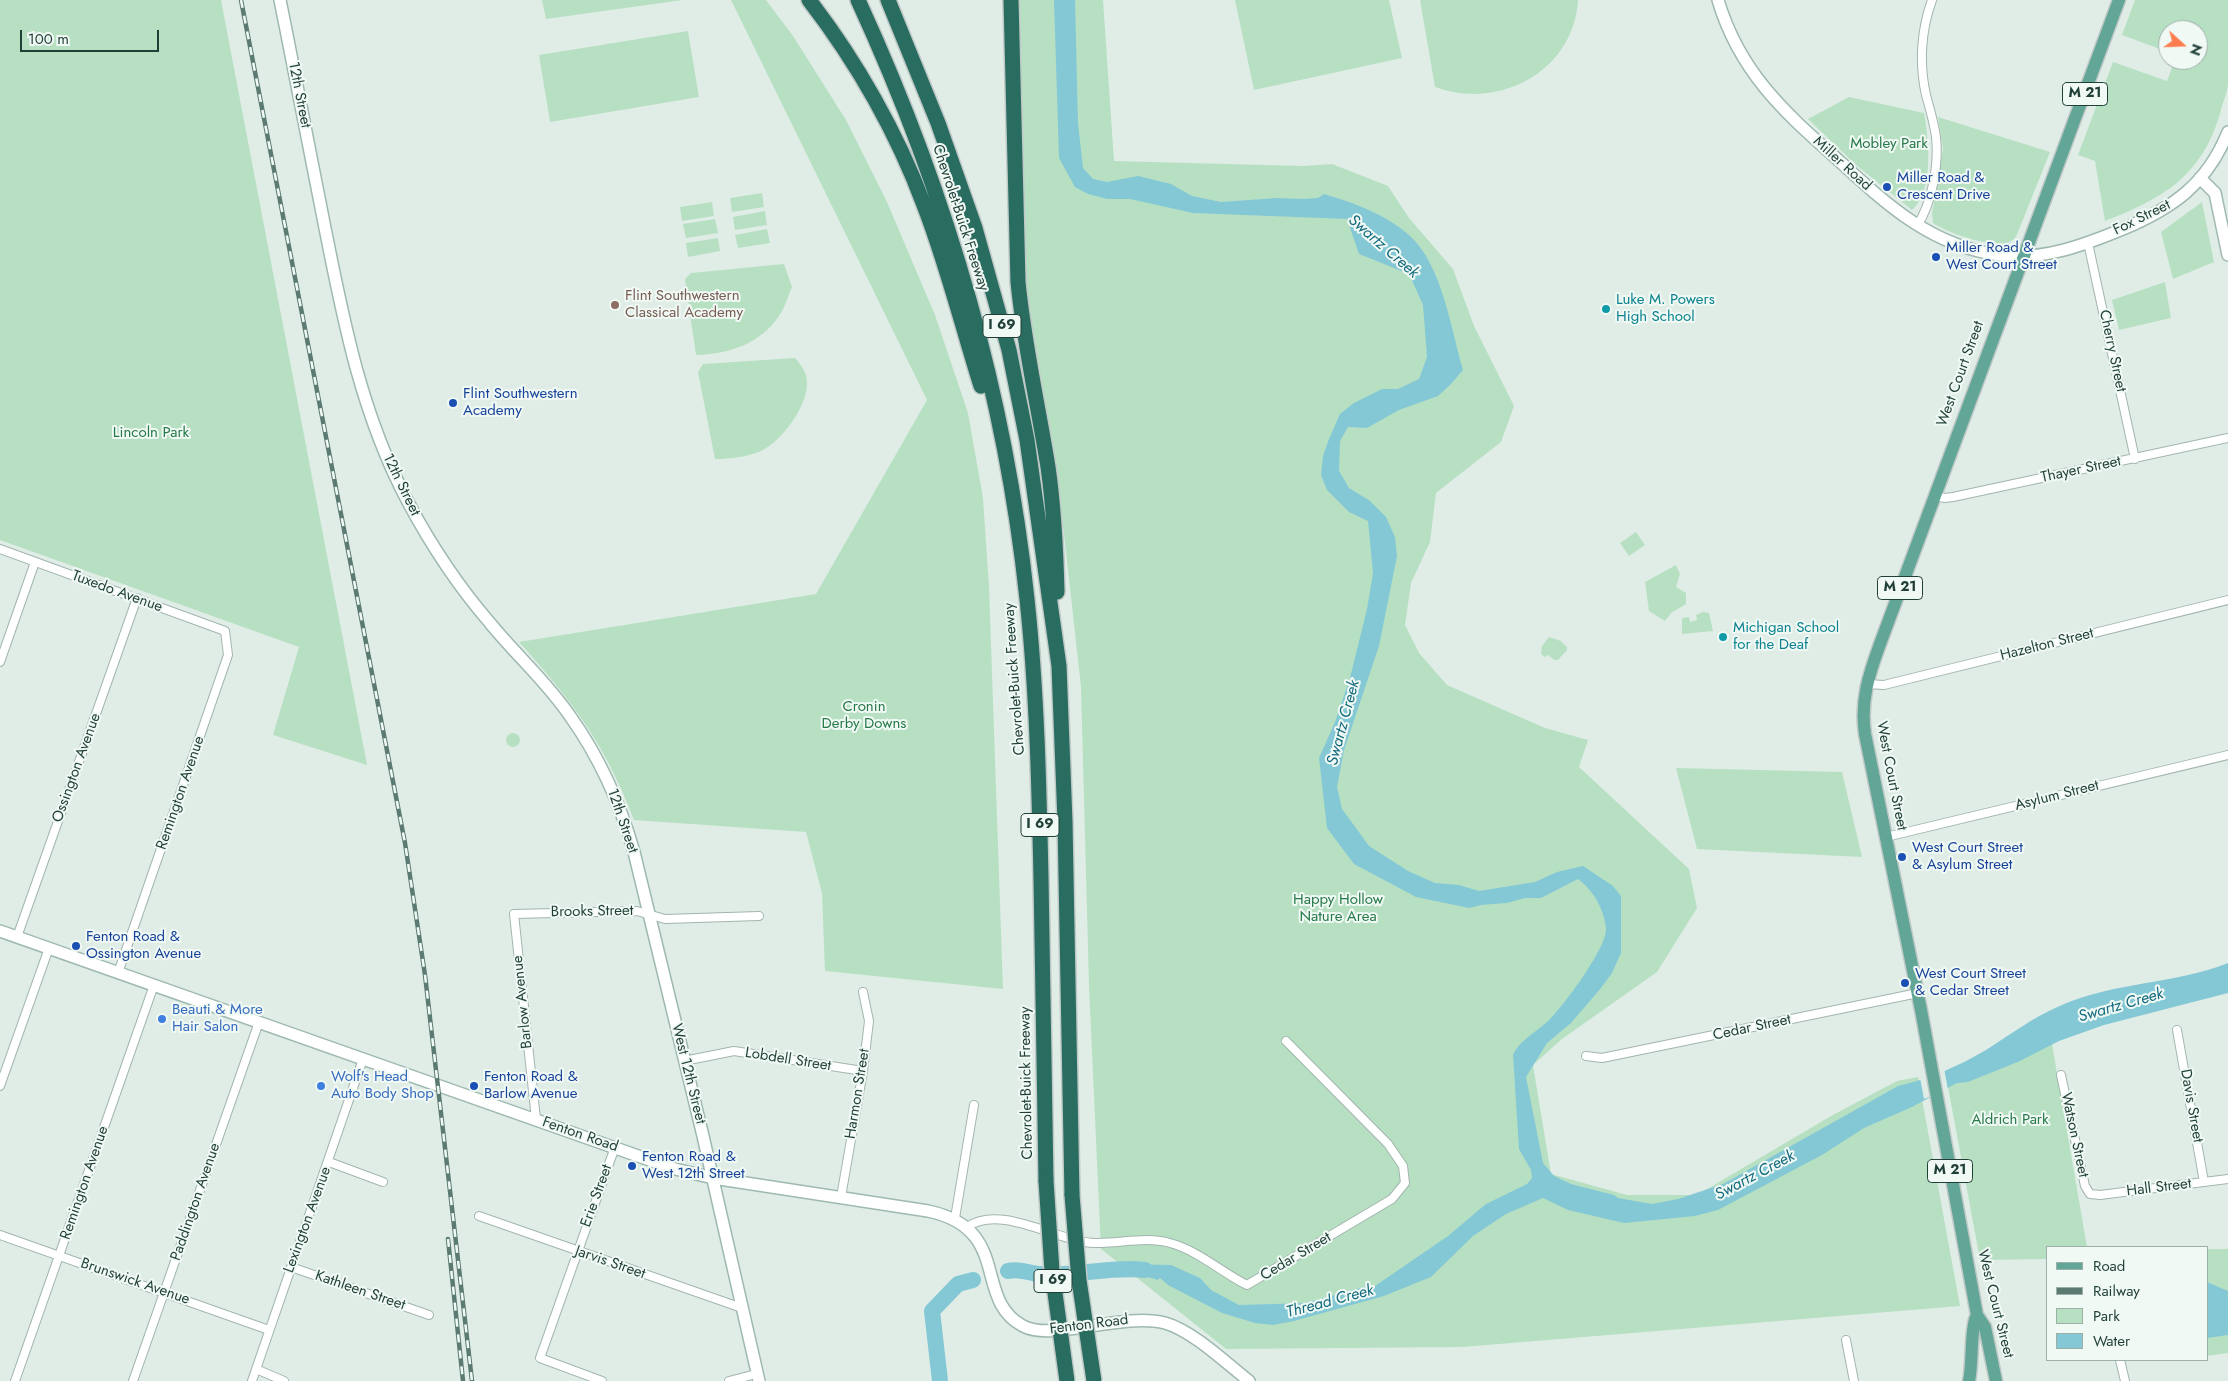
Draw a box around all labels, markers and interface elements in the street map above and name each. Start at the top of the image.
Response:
scale bar [22,20,161,52]
north arrow [2158,20,2208,70]
text: 100 m [28,28,69,50]
text: N [2185,41,2207,58]
street label: 12th Street [284,60,314,130]
road number: M 21 [2062,82,2108,106]
street label: Miller Road [1809,133,1875,195]
park label: Mobley Park [1850,135,1928,153]
street label: Chevrolet-Buick Freeway [928,142,992,294]
place label: Miller Road & Crescent Drive [1897,169,1990,204]
marker: Miller Road & Crescent Drive [1881,181,1893,193]
street label: Fox Street [2110,196,2174,240]
water label: Swartz Creek [1344,211,1422,283]
place label: Miller Road & West Court Street [1946,239,2057,274]
marker: Miller Road & West Court Street [1930,251,1942,263]
place label: Flint Southwestern Classical Academy [625,287,743,322]
place label: Luke M. Powers High School [1616,291,1715,326]
marker: Flint Southwestern Classical Academy [609,299,621,311]
marker: Luke M. Powers High School [1600,303,1612,315]
street label: Cherry Street [2095,308,2129,394]
road number: I 69 [983,314,1021,338]
street label: West Court Street [1934,319,1988,429]
place label: Flint Southwestern Academy [463,385,578,420]
marker: Flint Southwestern Academy [447,397,459,409]
park label: Lincoln Park [113,424,189,442]
street label: 12th Street [378,451,424,519]
street label: Thayer Street [2039,453,2123,487]
street label: Tuxedo Avenue [69,567,165,617]
road number: M 21 [1878,576,1922,600]
street label: Chevrolet-Buick Freeway [1001,602,1029,756]
place label: Michigan School for the Deaf [1733,619,1839,654]
street label: Hazelton Street [1998,625,2096,665]
marker: Michigan School for the Deaf [1717,631,1729,643]
water label: Swartz Creek [1323,678,1365,768]
park label: Cronin Derby Downs [822,698,906,733]
street label: Ossington Avenue [49,711,105,825]
street label: West Court Street [1872,720,1910,832]
street label: Remington Avenue [153,734,209,852]
street label: Asylum Street [2013,777,2101,815]
street label: 12th Street [603,786,641,856]
road number: I 69 [1021,814,1059,836]
place label: West Court Street & Asylum Street [1912,839,2023,874]
marker: West Court Street & Asylum Street [1896,851,1908,863]
park label: Happy Hollow Nature Area [1293,891,1383,926]
street label: Brooks Street [551,902,633,922]
place label: Fenton Road & Ossington Avenue [86,928,201,963]
marker: Fenton Road & Ossington Avenue [70,940,82,952]
street label: Barlow Avenue [509,955,537,1049]
place label: West Court Street & Cedar Street [1915,965,2026,1000]
marker: West Court Street & Cedar Street [1899,977,1911,989]
water label: Swartz Creek [2076,985,2166,1027]
place label: Beauti & More Hair Salon [172,1001,263,1036]
street label: Chevrolet-Buick Freeway [1017,1006,1037,1160]
street label: Cedar Street [1711,1011,1793,1045]
marker: Beauti & More Hair Salon [156,1013,168,1025]
street label: West 12th Street [667,1022,709,1126]
street label: Lobdell Street [744,1044,832,1076]
street label: Harmon Street [842,1048,874,1140]
place label: Wolf's Head Auto Body Shop [331,1068,434,1103]
place label: Fenton Road & Barlow Avenue [484,1068,578,1103]
street label: Davis Street [2176,1068,2206,1144]
marker: Wolf's Head Auto Body Shop [315,1080,327,1092]
marker: Fenton Road & Barlow Avenue [468,1080,480,1092]
street label: Watson Street [2056,1091,2092,1179]
park label: Aldrich Park [1971,1111,2049,1129]
street label: Fenton Road [540,1114,620,1156]
street label: Remington Avenue [57,1124,113,1242]
street label: Paddington Avenue [167,1141,225,1263]
water label: Swartz Creek [1712,1147,1798,1205]
place label: Fenton Road & West 12th Street [642,1148,745,1183]
marker: Fenton Road & West 12th Street [626,1160,638,1172]
road number: M 21 [1928,1160,1972,1182]
street label: Erie Street [577,1162,617,1230]
street label: Lexington Avenue [280,1164,336,1276]
street label: Hall Street [2126,1175,2192,1201]
street label: Cedar Street [1257,1229,1335,1285]
street label: Jarvis Street [572,1243,648,1283]
legend [2046,1246,2208,1361]
street label: West Court Street [1973,1248,2017,1360]
street label: Brunswick Avenue [78,1255,192,1309]
text: Road [2093,1255,2125,1277]
street label: Kathleen Street [313,1267,407,1315]
road number: I 69 [1034,1270,1072,1292]
text: Railway [2093,1280,2140,1302]
water label: Thread Creek [1284,1281,1376,1323]
text: Park [2093,1305,2120,1327]
street label: Fenton Road [1049,1311,1129,1339]
text: Water [2093,1330,2130,1352]

